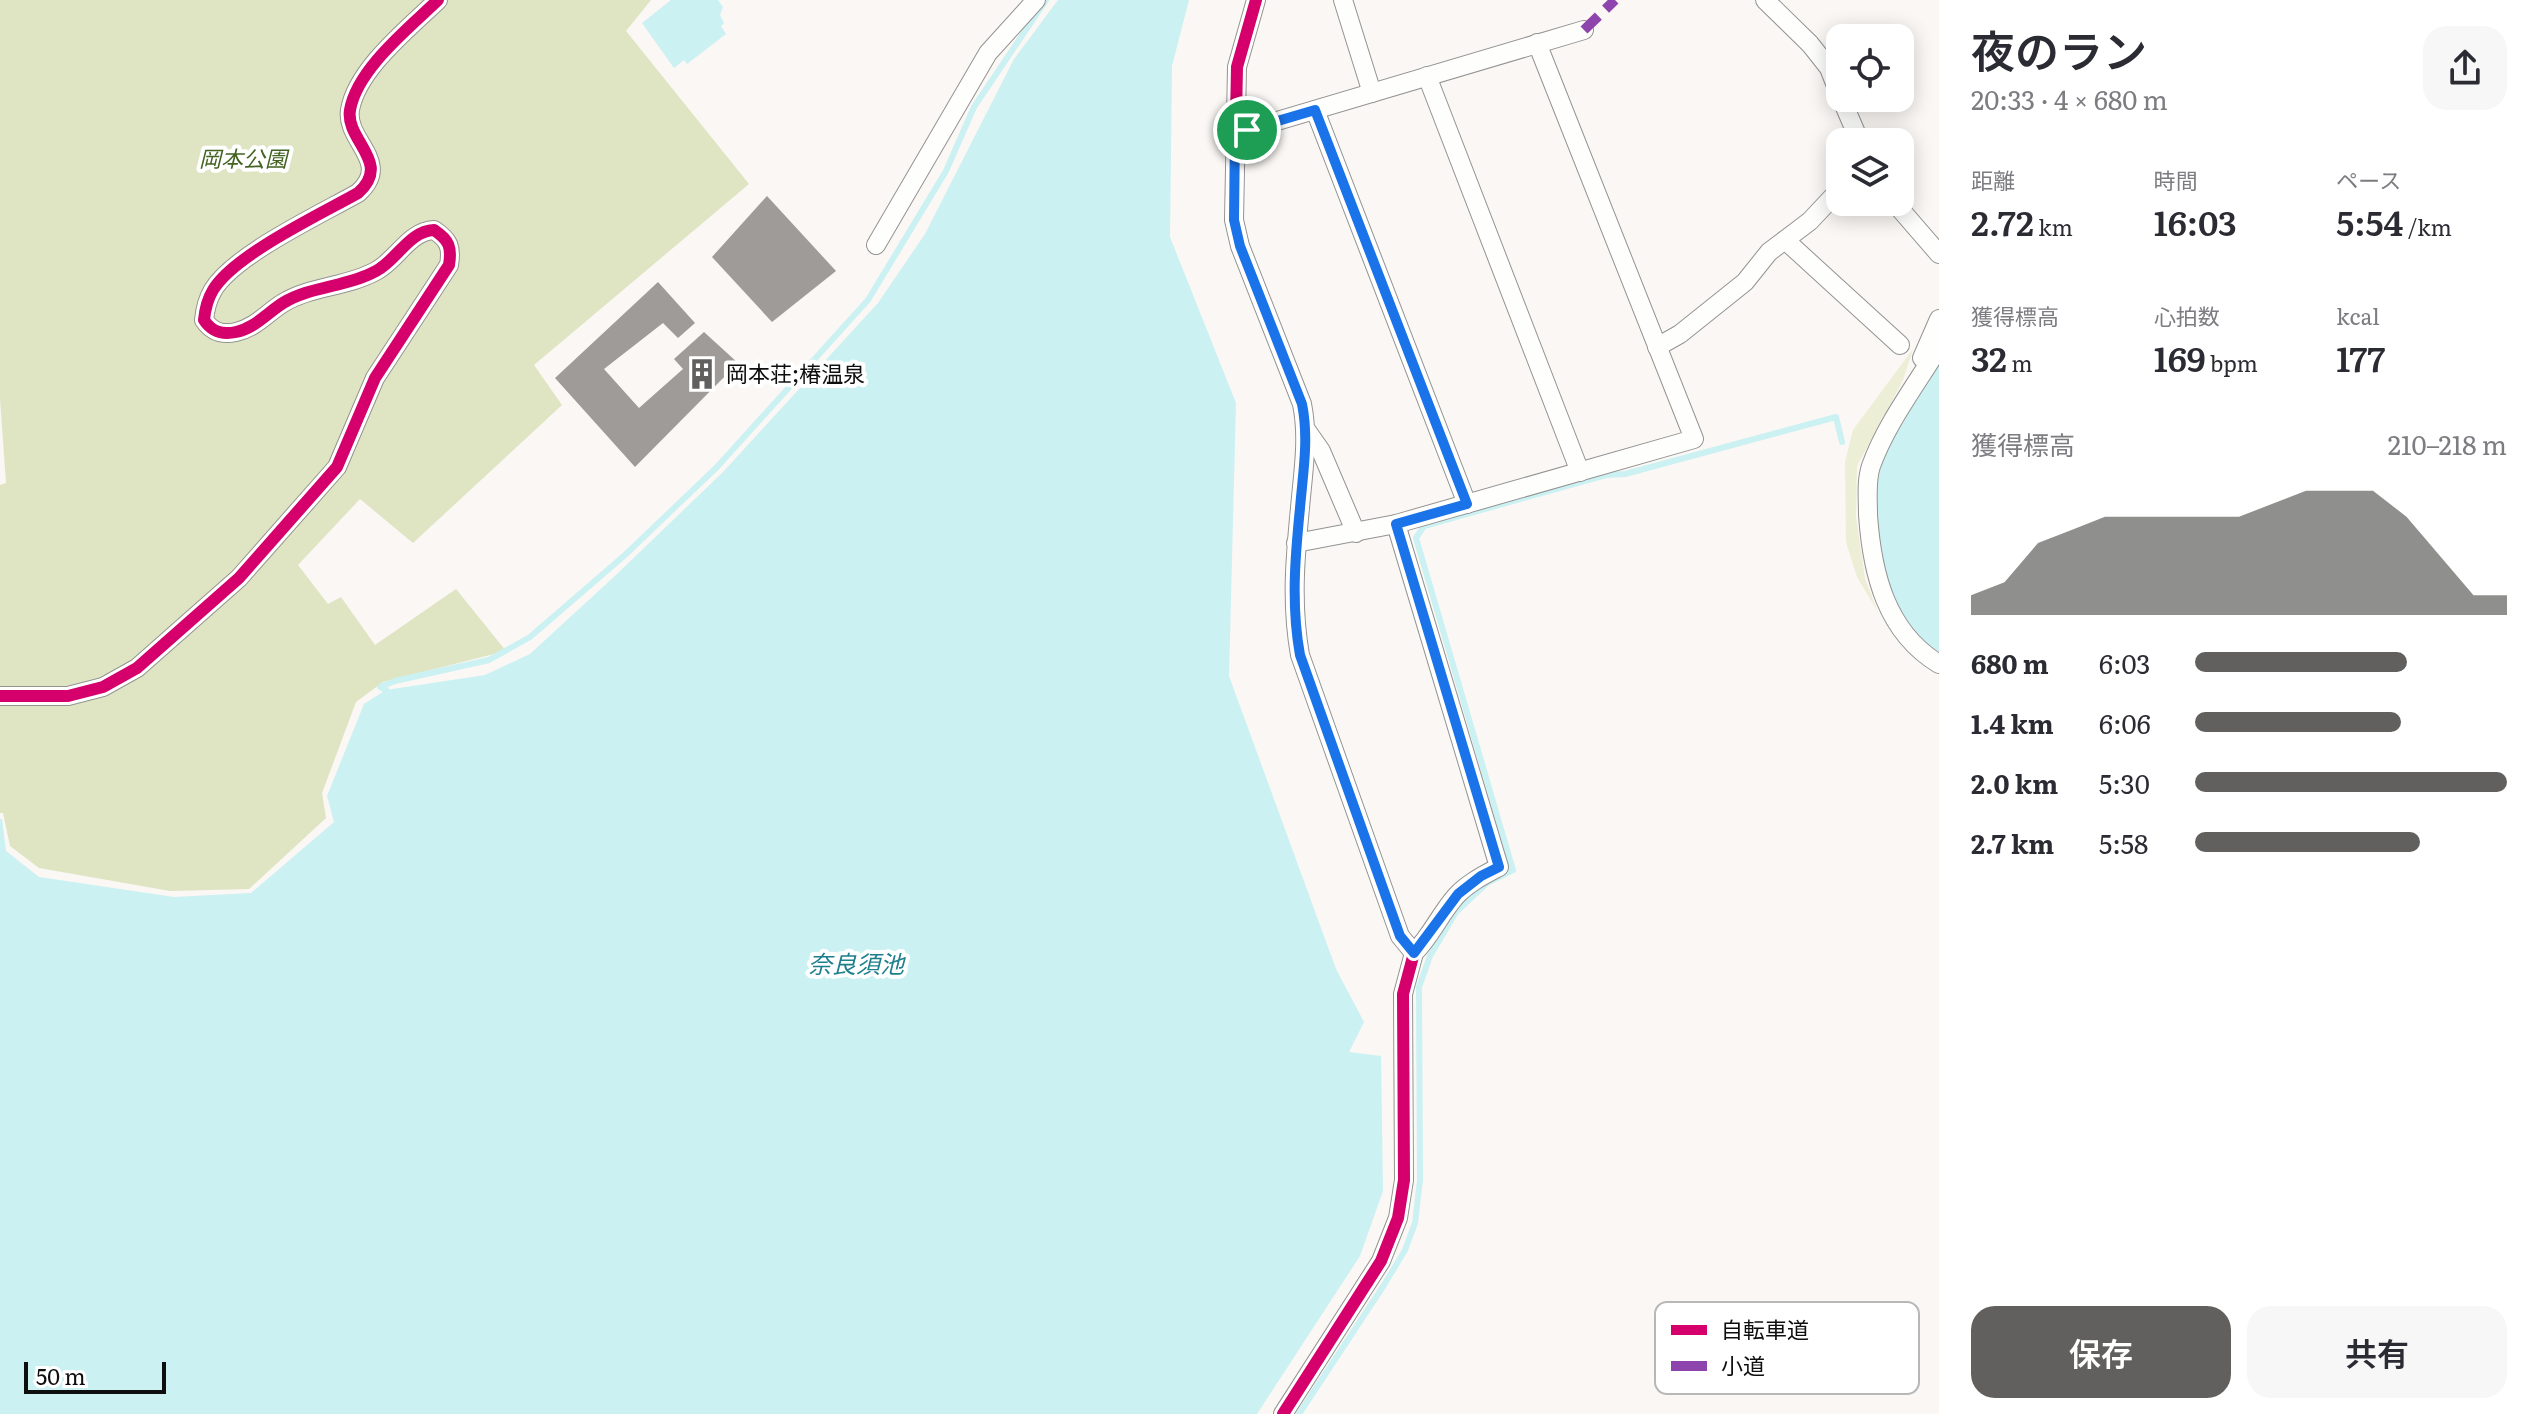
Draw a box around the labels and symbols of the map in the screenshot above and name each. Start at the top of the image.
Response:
pin [1213,96,1281,164]
park label: 岡本公園 [199,141,290,174]
place label: 岡本荘;椿温泉 [726,356,865,389]
building icon: 岡本荘;椿温泉 [685,357,719,391]
water label: 奈良須池 [808,945,906,980]
legend [1655,1302,1919,1394]
text: 自転車道 [1721,1312,1809,1345]
text: 小道 [1721,1348,1765,1381]
scale bar [24,1358,166,1394]

